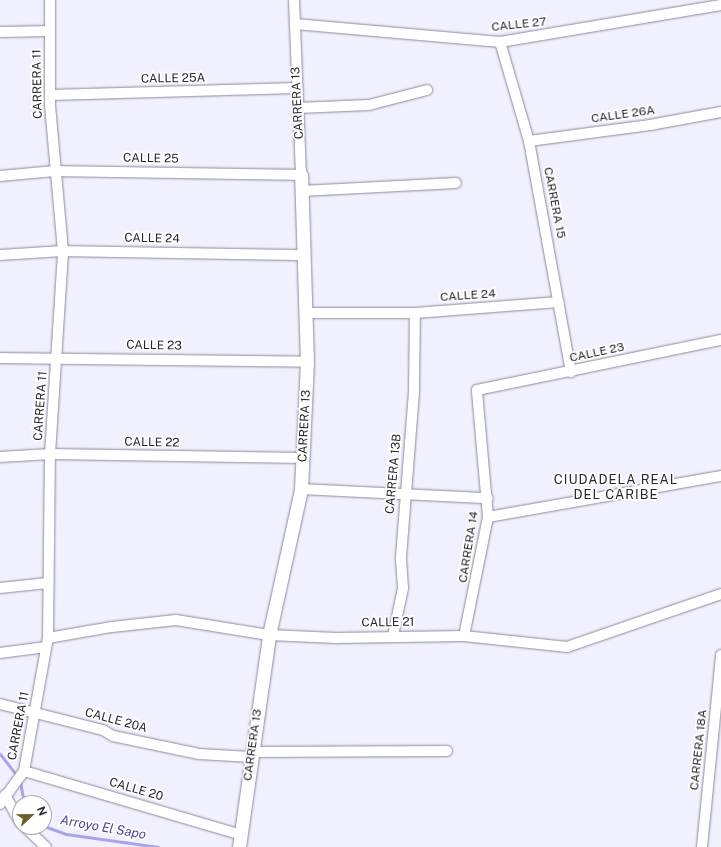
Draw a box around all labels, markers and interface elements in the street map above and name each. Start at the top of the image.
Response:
street label: CALLE 27 [491,15,547,35]
street label: CARRERA 11 [30,49,46,119]
street label: CARRERA 13 [289,66,307,140]
street label: CALLE 25A [141,71,205,87]
street label: CALLE 26A [590,103,656,127]
street label: CALLE 25 [123,151,179,167]
street label: CARRERA 15 [540,166,568,240]
street label: CALLE 24 [124,231,180,247]
street label: CALLE 24 [440,287,496,305]
street label: CALLE 23 [126,338,182,354]
street label: CALLE 23 [568,340,626,366]
street label: CARRERA 11 [31,371,51,441]
street label: CARRERA 13 [296,389,314,463]
street label: CARRERA 13B [383,433,405,515]
street label: CALLE 22 [124,435,180,451]
district label: CIUDADELA REAL DEL CARIBE [554,473,678,504]
street label: CARRERA 14 [456,510,482,584]
street label: CALLE 21 [361,615,415,631]
street label: CARRERA 11 [5,690,33,762]
street label: CALLE 20A [83,706,149,736]
street label: CARRERA 13 [241,708,265,782]
street label: CARRERA 18A [688,709,710,791]
street label: CALLE 20 [107,775,165,805]
north arrow [12,795,52,835]
text: N [35,805,49,817]
water label: Arroyo El Sapo [59,813,147,843]

